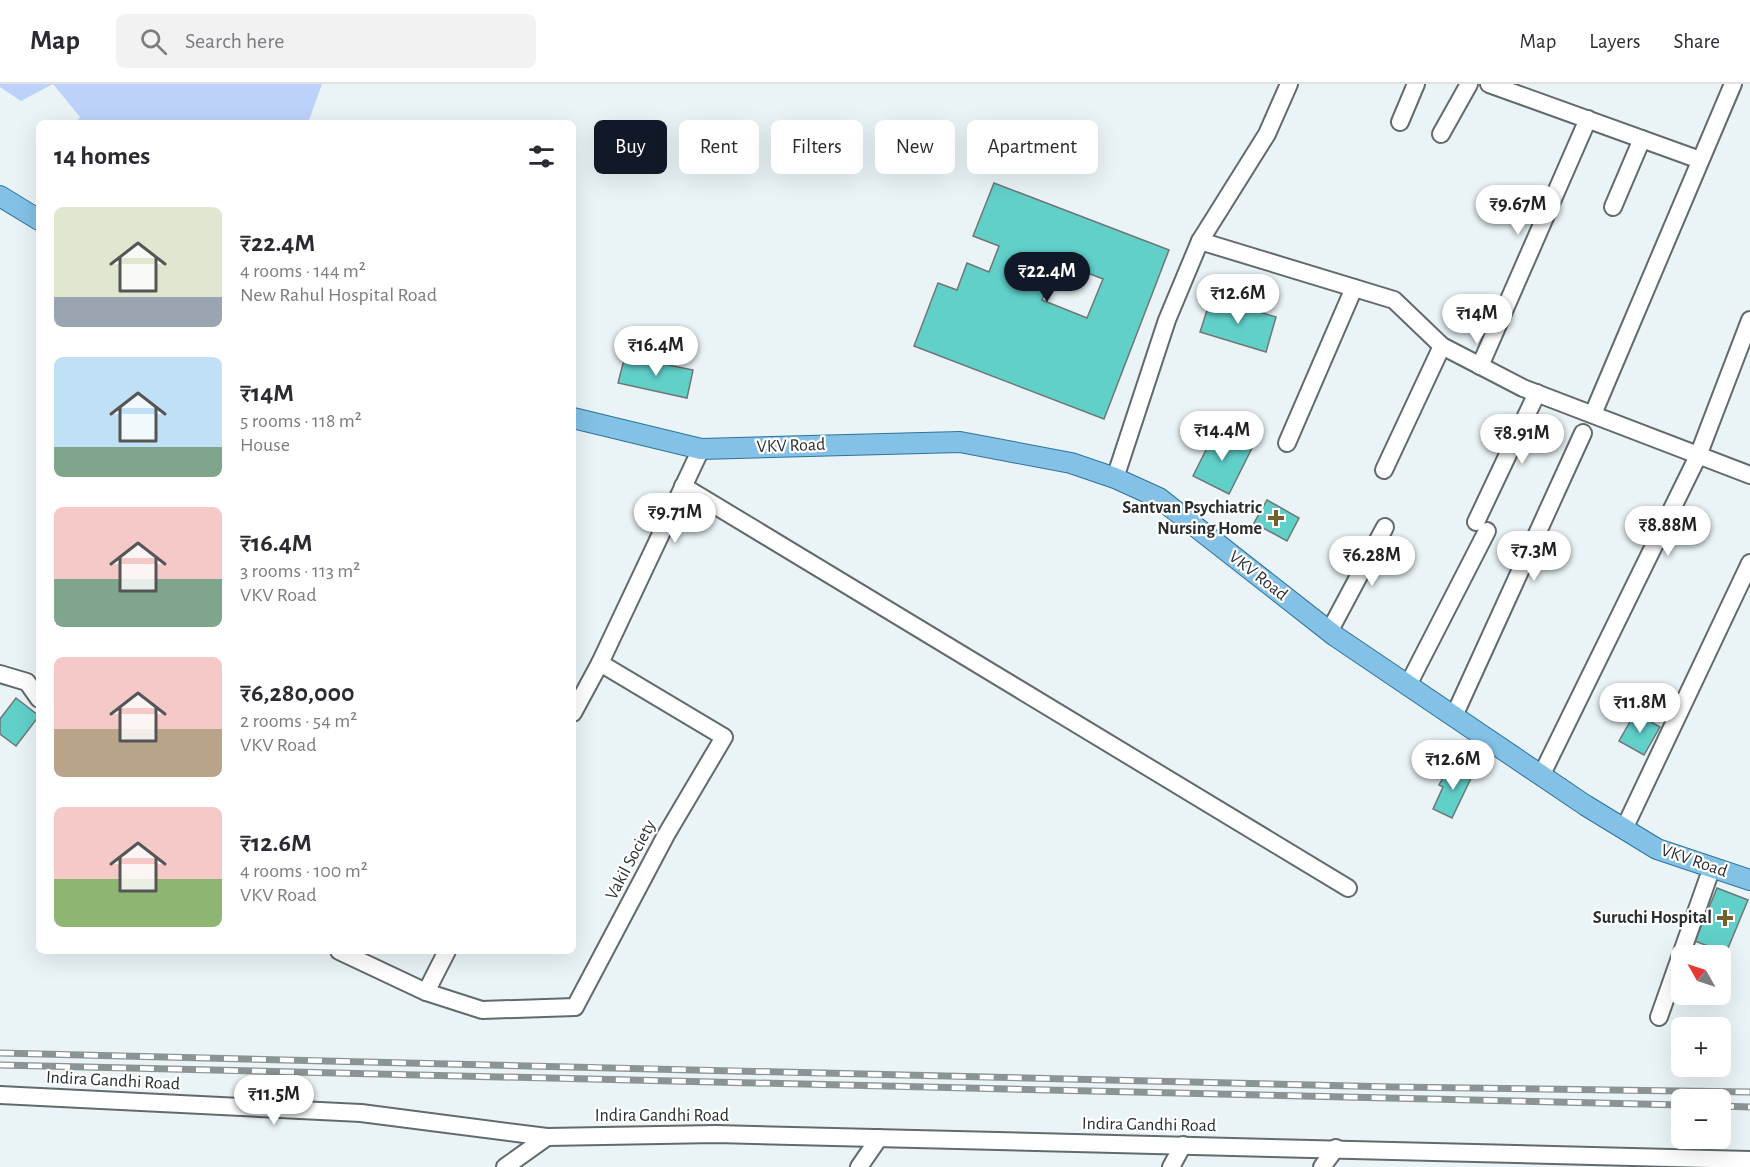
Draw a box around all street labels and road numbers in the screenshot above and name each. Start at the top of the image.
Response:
street label: VKV Road [756,436,826,456]
street label: VKV Road [1225,548,1291,604]
street label: Vakil Society [603,817,660,903]
street label: VKV Road [1658,841,1730,881]
street label: Indira Gandhi Road [45,1068,181,1094]
street label: Indira Gandhi Road [595,1107,729,1125]
street label: Indira Gandhi Road [1082,1115,1216,1135]

